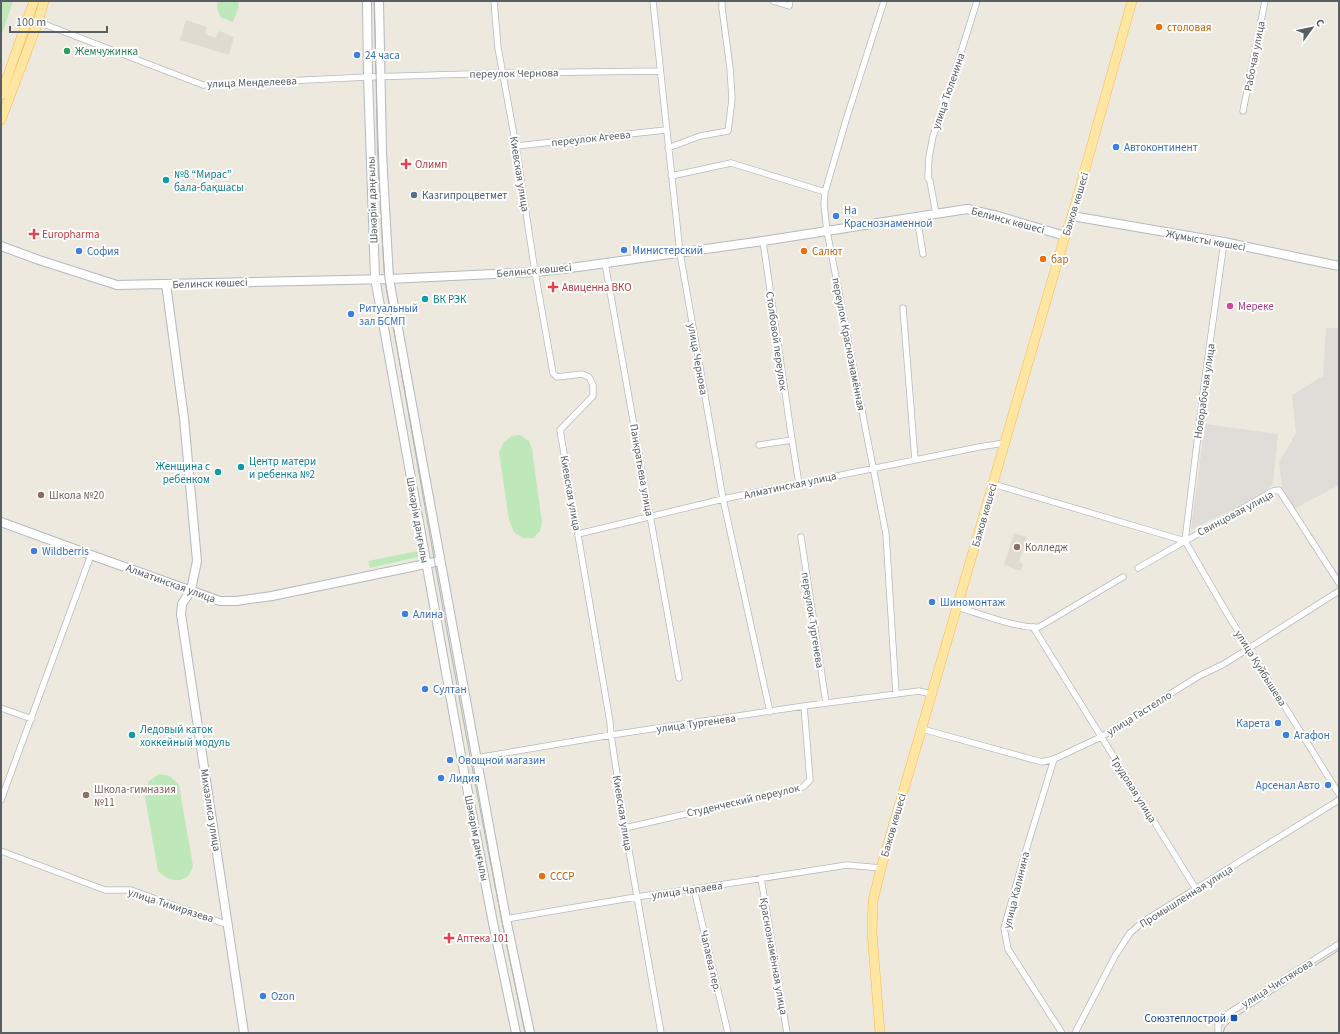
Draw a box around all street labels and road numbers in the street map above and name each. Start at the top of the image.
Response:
street label: Рабочая улица [1240,20,1269,92]
street label: улица Тюленина [928,51,969,131]
street label: переулок Чернова [469,65,559,82]
street label: улица Менделеева [207,73,297,92]
street label: переулок Агеева [551,127,631,150]
street label: Киевская улица [506,135,533,213]
street label: Шәкәрім даңғылы [363,156,382,244]
street label: Бажов көшесі [1059,171,1092,238]
street label: Белинск көшесі [970,203,1046,237]
street label: Жұмысты көшесі [1165,226,1247,255]
street label: Белинск көшесі [496,260,572,281]
street label: Белинск көшесі [172,275,248,292]
street label: переулок Краснознамённая [828,276,869,412]
street label: Столбовой переулок [762,290,791,392]
street label: улица Чернова [684,322,711,396]
street label: Новорабочая улица [1190,342,1219,440]
street label: Панкратьева улица [626,423,657,518]
street label: Киевская улица [557,454,585,532]
street label: Алматинская улица [742,468,838,503]
street label: Шәкәрім даңғылы [403,476,432,564]
street label: Бажов көшесі [968,481,1001,549]
street label: Свинцовая улица [1195,487,1276,540]
street label: Алматинская улица [124,560,218,607]
street label: переулок Тургенева [798,571,827,669]
street label: улица Куйбышева [1231,627,1290,709]
street label: улица Гастелло [1104,687,1175,739]
street label: улица Тургенева [655,710,737,736]
street label: Трудовая улица [1107,753,1160,826]
street label: Михаэлиса улица [197,768,224,852]
street label: Киевская улица [609,774,636,852]
street label: Студенческий переулок [685,780,801,821]
street label: Бажов көшесі [877,791,910,859]
street label: Шәкәрім даңғылы [461,794,492,882]
street label: улица Калинина [1000,850,1033,930]
street label: Промышленная улица [1137,862,1236,931]
street label: улица Чапаева [651,878,723,903]
street label: улица Тимирязева [126,885,216,926]
street label: Краснознамённая улица [756,896,791,1016]
street label: Чапаева пер. [696,929,725,994]
street label: улица Чистякова [1239,955,1316,1011]

